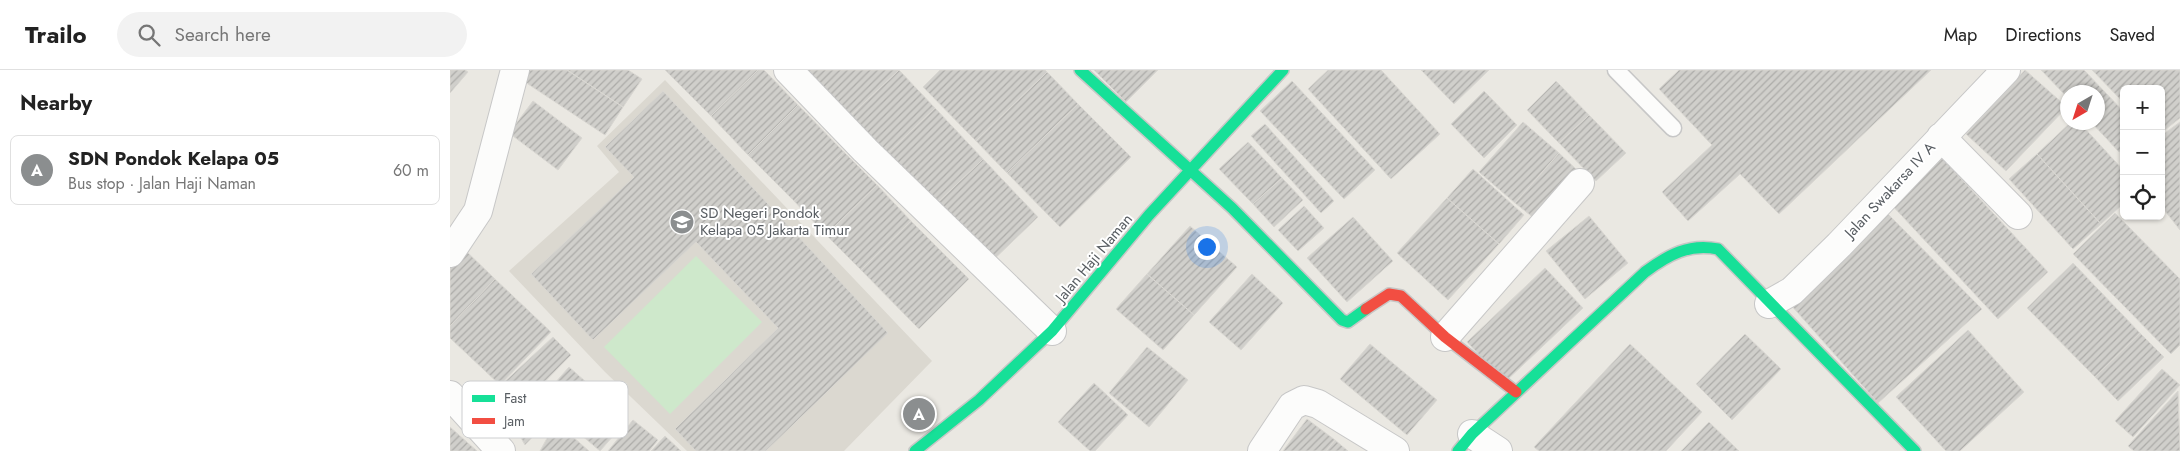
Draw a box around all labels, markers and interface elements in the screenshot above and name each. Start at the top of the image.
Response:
search box [117,12,467,57]
text: Trailo [25,17,87,52]
icon: search [135,21,163,49]
text: Search here [175,21,271,48]
text: Map [1944,22,1977,48]
text: Directions [2005,22,2081,48]
text: Saved [2109,22,2155,48]
north arrow [2060,85,2105,130]
map controls [2120,85,2165,220]
button: + [2120,85,2165,130]
text: Nearby [20,88,92,118]
button: − [2120,130,2165,175]
street label: Jalan Swakarsa IV A [1838,137,1940,244]
text: SDN Pondok Kelapa 05 [68,145,279,172]
text: A [31,159,43,182]
text: 60 m [393,159,429,182]
text: Bus stop · Jalan Haji Naman [68,172,256,195]
button: locate [2120,175,2165,220]
place label: SD Negeri Pondok Kelapa 05 Jakarta Timur [700,202,850,241]
school or university icon: SD Negeri Pondok Kelapa 05 Jakarta Timur [669,209,695,235]
street label: Jalan Haji Naman [1049,209,1138,309]
your location [1194,234,1220,260]
legend [462,381,628,438]
text: Fast [504,388,527,408]
pin: A [903,395,935,433]
text: Jam [502,411,525,431]

